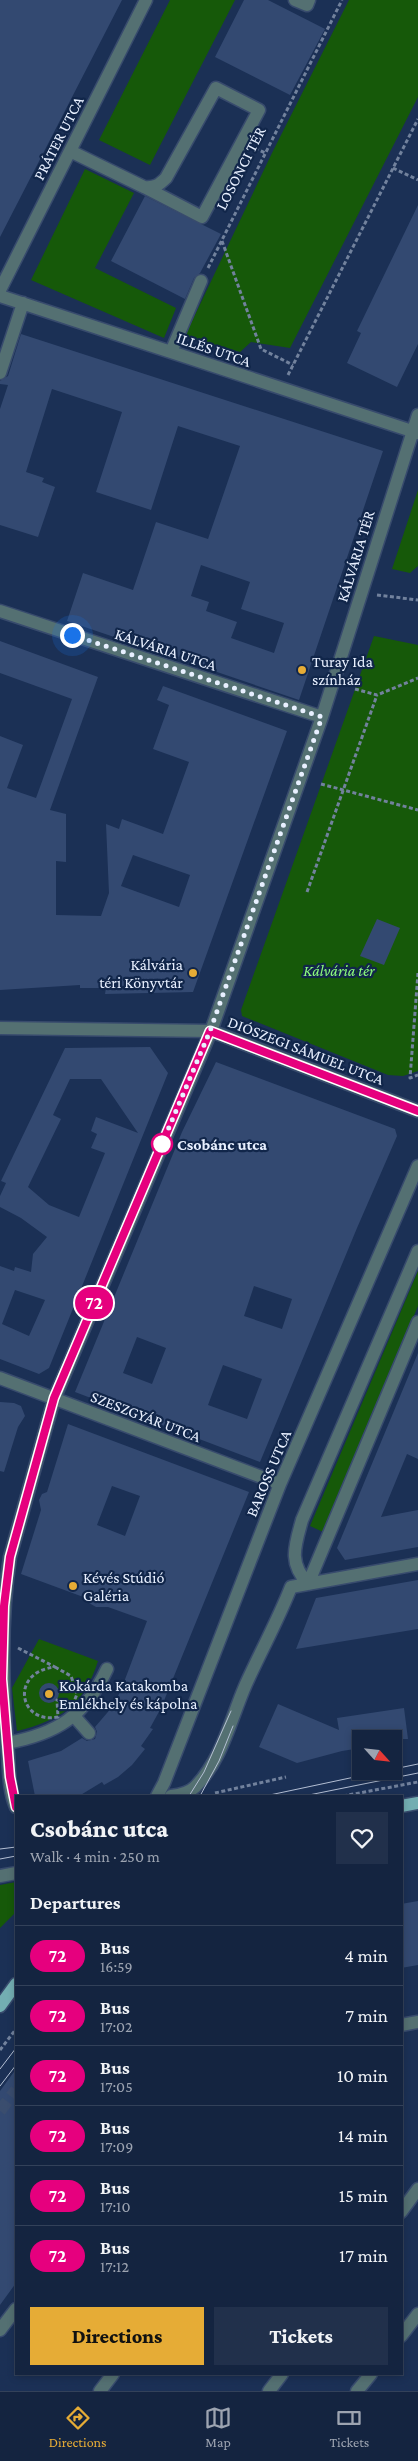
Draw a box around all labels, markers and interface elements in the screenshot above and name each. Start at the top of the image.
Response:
street label: PRÁTER UTCA [30,93,87,183]
street label: LOSONCI TÉR [212,124,269,213]
street label: ILLÉS UTCA [175,329,254,370]
street label: KÁLVÁRIA TÉR [333,508,378,604]
your location [60,623,85,648]
street label: KÁLVÁRIA UTCA [113,625,220,674]
place label: Turay Ida színház [312,653,373,688]
marker: Turay Ida színház [296,664,308,676]
place label: Kálvária téri Könyvtár [99,956,184,992]
park label: Kálvária tér [303,962,375,979]
marker: Kálvária téri Könyvtár [187,967,199,979]
street label: DIÓSZEGI SÁMUEL UTCA [225,1013,387,1088]
marker: Csobánc utca [151,1133,173,1155]
place label: Csobánc utca [177,1136,267,1153]
line badge: 72 [72,1287,116,1319]
text: 72 [85,1293,103,1313]
street label: SZESZGYÁR UTCA [88,1388,204,1446]
street label: BAROSS UTCA [243,1426,295,1519]
place label: Kévés Stúdió Galéria [83,1569,164,1604]
marker: Kévés Stúdió Galéria [67,1580,79,1592]
place label: Kokárda Katakomba Emlékhely és kápolna [59,1677,198,1713]
marker: Kokárda Katakomba Emlékhely és kápolna [43,1688,55,1700]
north arrow [352,1730,402,1780]
map controls [352,1730,402,1780]
button: heart [336,1812,388,1864]
text: Csobánc utca [30,1815,168,1842]
text: Walk · 4 min · 250 m [30,1848,160,1865]
text: Departures [30,1892,121,1913]
text: Bus [100,1937,130,1958]
text: 4 min [344,1945,388,1966]
text: 72 [49,1946,66,1966]
text: 16:59 [100,1958,133,1975]
text: Bus [100,1997,130,2018]
text: 7 min [345,2005,388,2026]
text: 72 [49,2006,66,2026]
text: 17:02 [100,2018,133,2035]
text: Bus [100,2057,130,2078]
text: 10 min [337,2065,388,2086]
text: 72 [49,2066,66,2086]
text: 17:05 [100,2078,133,2095]
text: Bus [100,2117,130,2138]
text: 14 min [338,2125,388,2146]
text: 72 [49,2126,66,2146]
text: 17:09 [100,2138,133,2155]
text: Bus [100,2177,130,2198]
text: 15 min [339,2185,388,2206]
text: 72 [49,2186,66,2206]
text: 17:10 [100,2198,130,2215]
text: Bus [100,2237,130,2258]
text: 17 min [339,2245,388,2266]
text: 72 [49,2246,66,2266]
text: 17:12 [100,2258,129,2275]
button: Directions [30,2307,204,2365]
button: Tickets [214,2307,388,2365]
tab: Directions [49,2404,107,2450]
tab: Map [204,2404,232,2450]
tab: Tickets [329,2404,369,2450]

